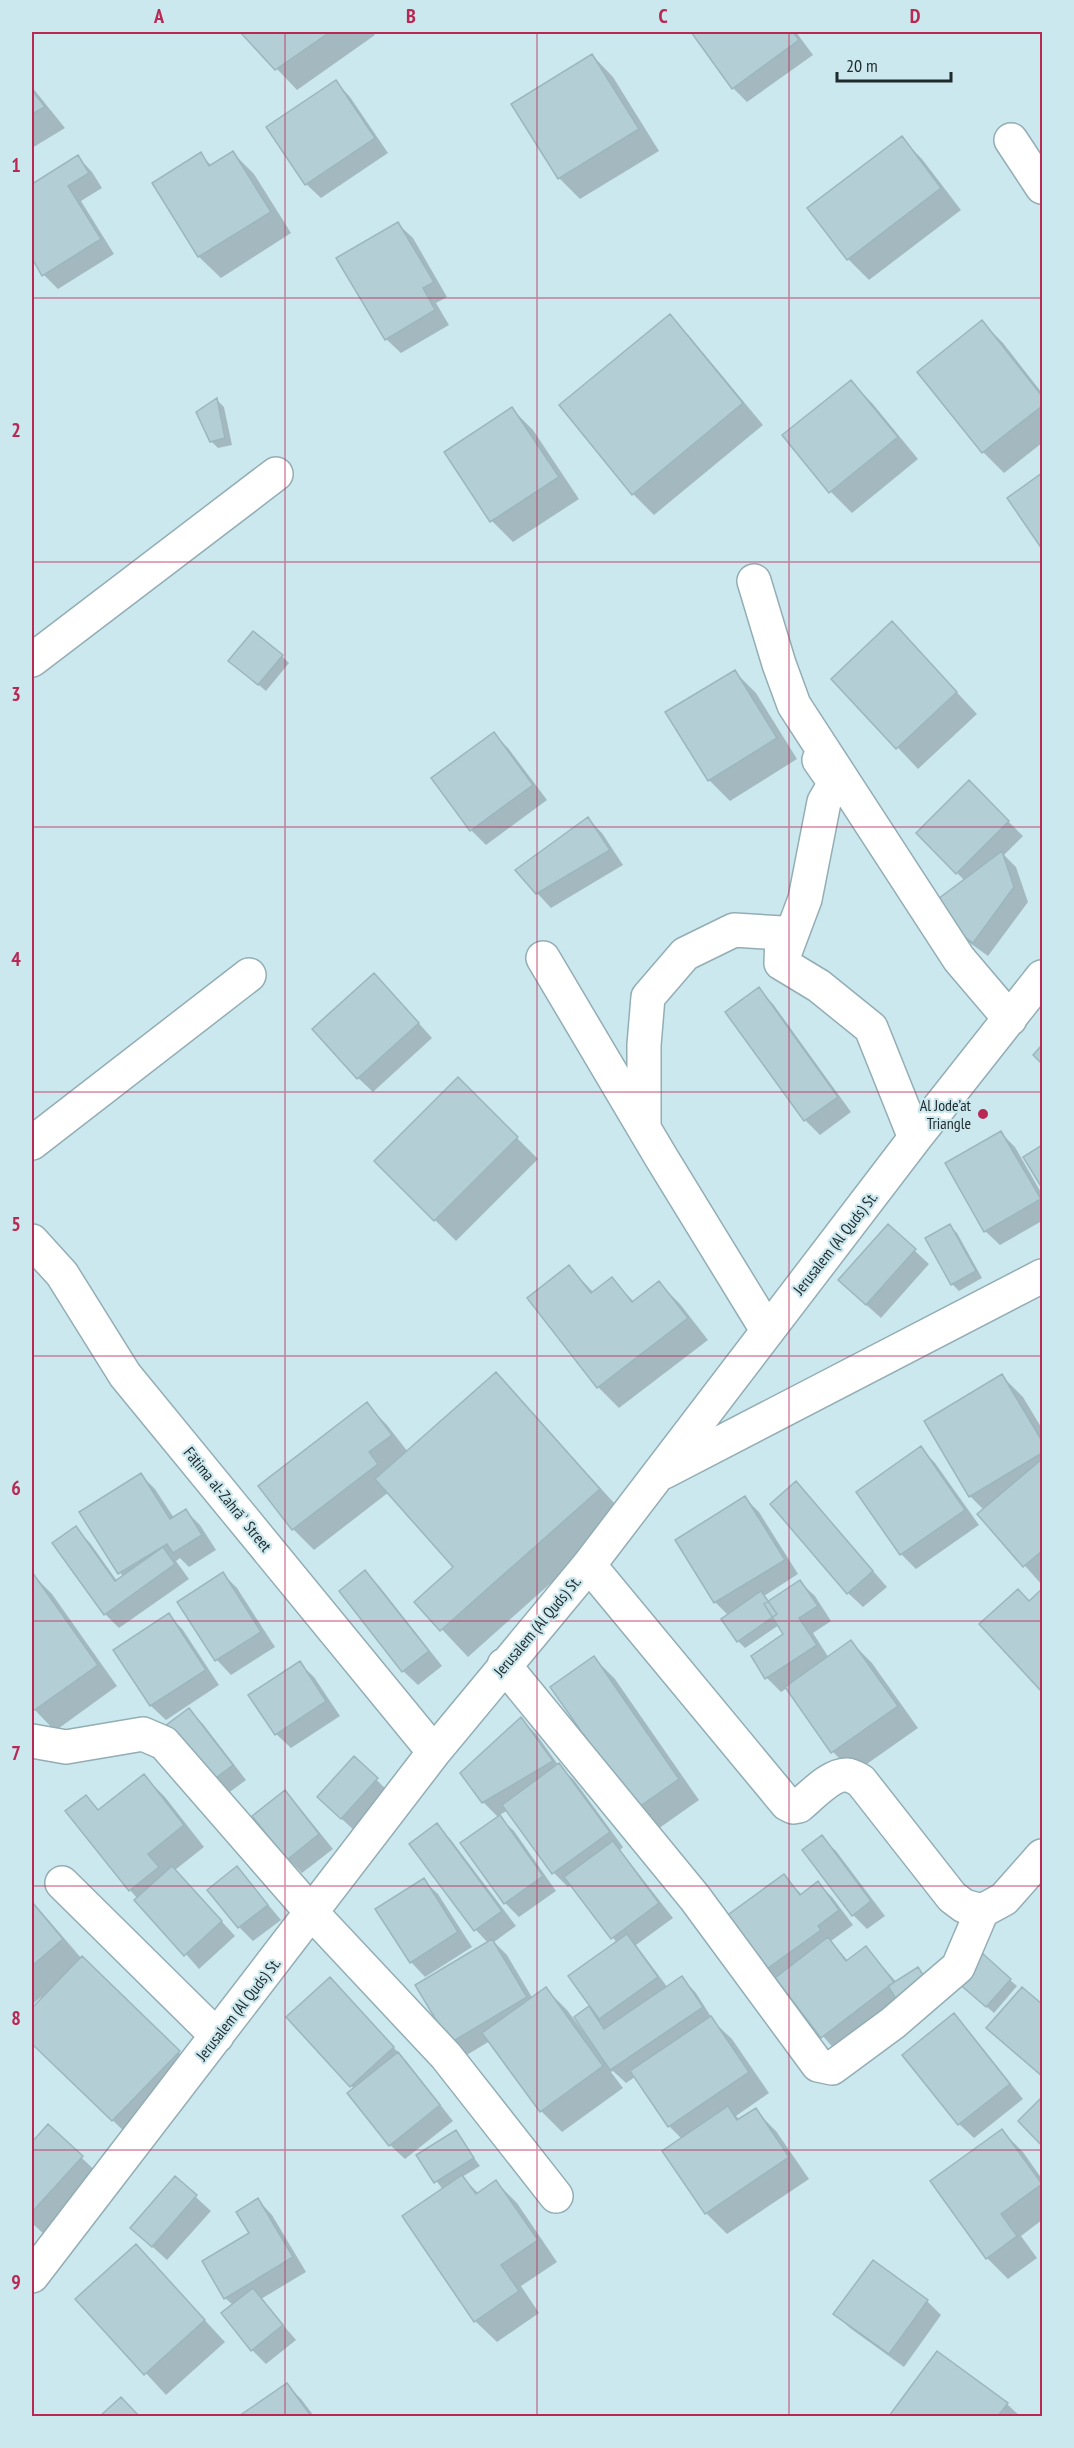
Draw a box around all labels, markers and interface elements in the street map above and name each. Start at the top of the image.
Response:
text: A [153,3,165,29]
text: B [406,3,416,29]
text: C [658,3,668,29]
text: D [910,3,921,29]
scale bar [837,45,951,83]
text: 20 m [846,54,878,77]
text: 1 [11,152,21,178]
text: 2 [11,417,21,443]
text: 3 [11,681,21,707]
text: 4 [11,946,21,972]
place label: Al Jode’at Triangle [920,1095,972,1133]
marker: Al Jode’at Triangle [976,1107,990,1121]
street label: Jerusalem (Al Quds) St. [788,1187,882,1299]
text: 5 [11,1211,21,1237]
street label: Fāṭima al-Zahrāʾ Street [180,1443,277,1556]
text: 6 [11,1475,21,1501]
street label: Jerusalem (Al Quds) St. [488,1571,585,1681]
text: 7 [11,1740,21,1766]
street label: Jerusalem (Al Quds) St. [191,1953,285,2065]
text: 8 [11,2005,21,2031]
text: 9 [11,2269,21,2295]

